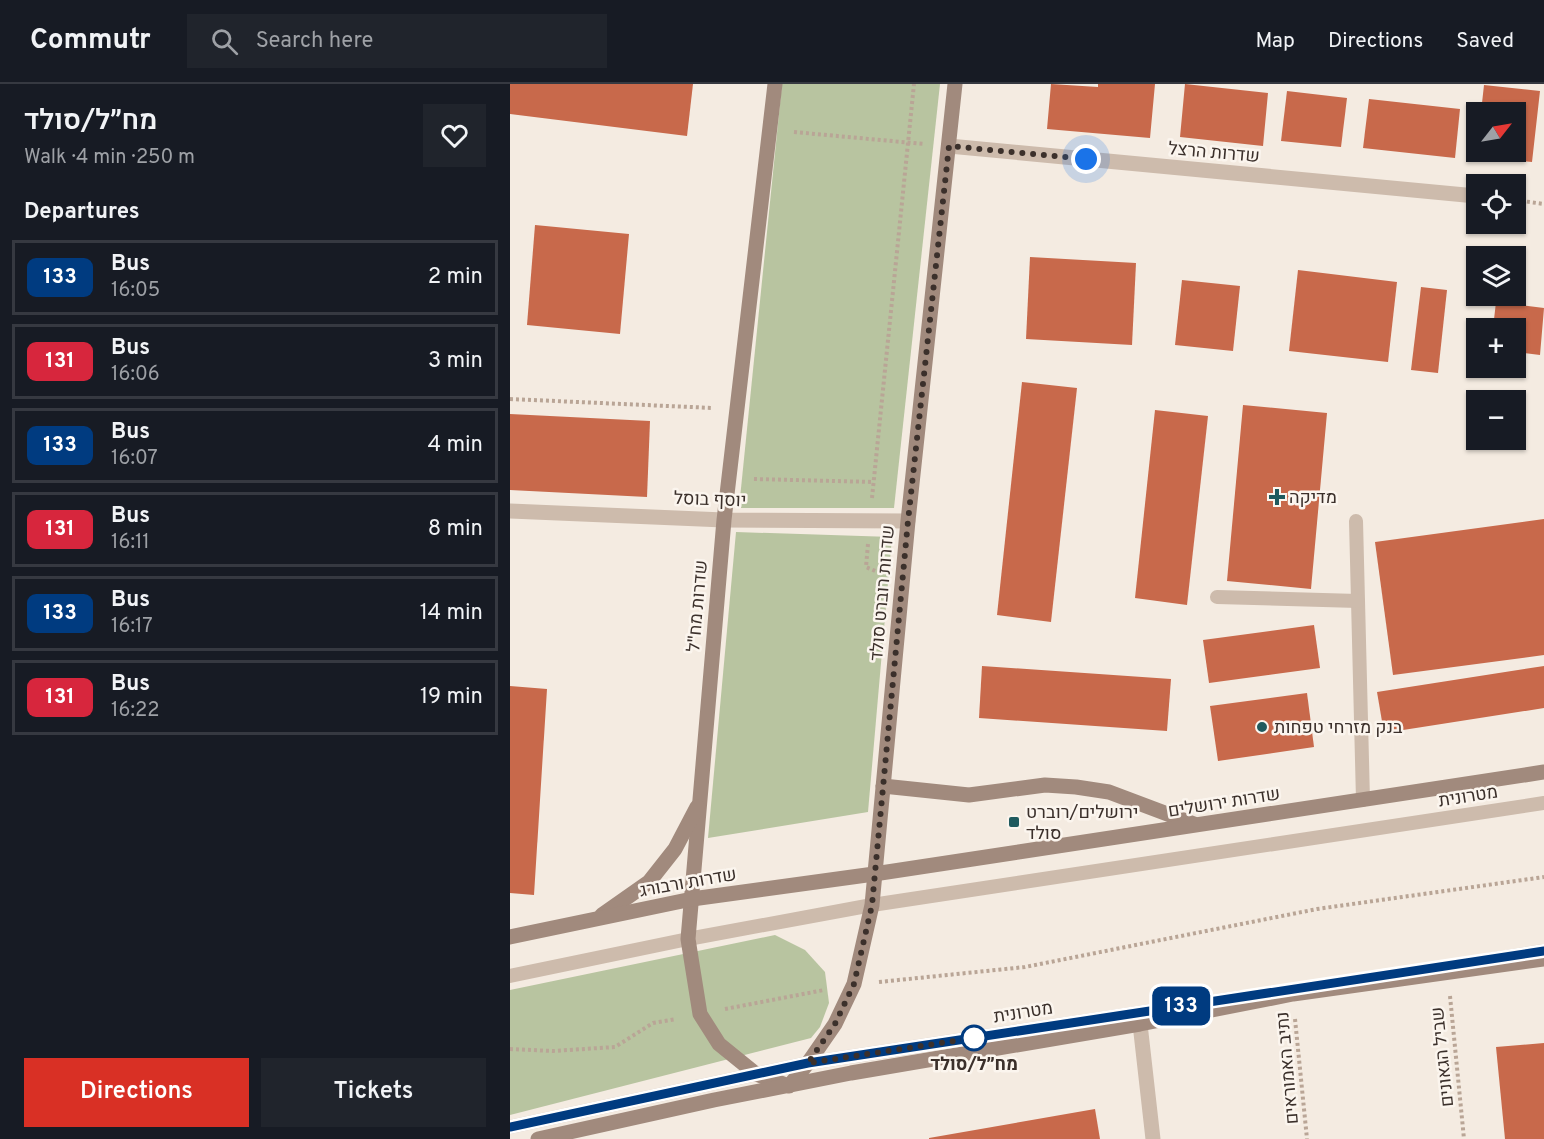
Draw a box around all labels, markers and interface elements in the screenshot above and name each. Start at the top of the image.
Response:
search box [187,14,607,68]
text: Commutr [30,23,151,59]
icon: search [208,25,241,58]
text: Search here [256,28,373,55]
text: Map [1255,28,1295,55]
text: Directions [1328,28,1423,55]
text: Saved [1456,28,1514,55]
north arrow [1466,102,1526,162]
map controls [1466,102,1526,450]
text: מח״ל/סולד [24,104,157,140]
button: heart [423,104,486,167]
street label: שדרות הרצל [1167,138,1261,169]
your location [1071,144,1101,174]
text: Walk · 4 min · 250 m [24,145,195,171]
button: locate [1466,174,1526,234]
text: Departures [24,199,140,226]
button: layers [1466,246,1526,306]
text: Bus [111,251,150,278]
text: 133 [43,264,77,291]
text: 2 min [428,264,483,291]
text: 16:05 [111,278,160,304]
button: + [1466,318,1526,378]
text: Bus [111,335,150,362]
text: 131 [45,348,75,375]
text: 3 min [428,348,483,375]
text: 16:06 [111,362,160,388]
button: − [1466,390,1526,450]
text: Bus [111,419,150,446]
text: 133 [43,432,77,459]
text: 4 min [428,432,483,459]
text: 16:07 [111,446,158,472]
place label: מדיקה [1289,487,1337,510]
street label: יוסף בוסל [673,488,747,513]
marker: מדיקה [1270,490,1284,504]
text: Bus [111,503,150,530]
text: 131 [45,516,75,543]
text: 8 min [428,516,483,543]
street label: שדרות רוברט סולד [866,524,901,662]
text: 16:11 [111,530,150,556]
street label: שדרות מח"ל [683,559,714,653]
text: Bus [111,587,150,614]
text: 133 [43,600,77,627]
text: 14 min [420,600,483,627]
text: 16:17 [111,614,153,640]
text: Bus [111,671,150,698]
text: 131 [45,684,75,711]
text: 19 min [420,684,483,711]
text: 16:22 [111,698,159,724]
place label: בנק מזרחי טפחות [1274,717,1403,740]
marker: בנק מזרחי טפחות [1255,720,1269,734]
street label: מטרונית [1437,781,1500,814]
street label: שדרות ירושלים [1167,783,1282,824]
place label: ירושלים/רוברט סולד [1026,802,1138,846]
marker: ירושלים/רוברט סולד [1007,815,1021,829]
street label: שדרות ורבורג [638,864,739,903]
line badge: 133 [1146,986,1216,1026]
text: 133 [1164,993,1198,1020]
street label: מטרונית [992,997,1055,1030]
street label: שביל הגאונים [1427,1006,1460,1108]
street label: נתיב האמוראים [1272,1011,1305,1125]
marker: מח״ל/סולד [961,1025,987,1051]
place label: מח״ל/סולד [930,1054,1018,1077]
button: Directions [24,1058,249,1127]
button: Tickets [261,1058,486,1127]

